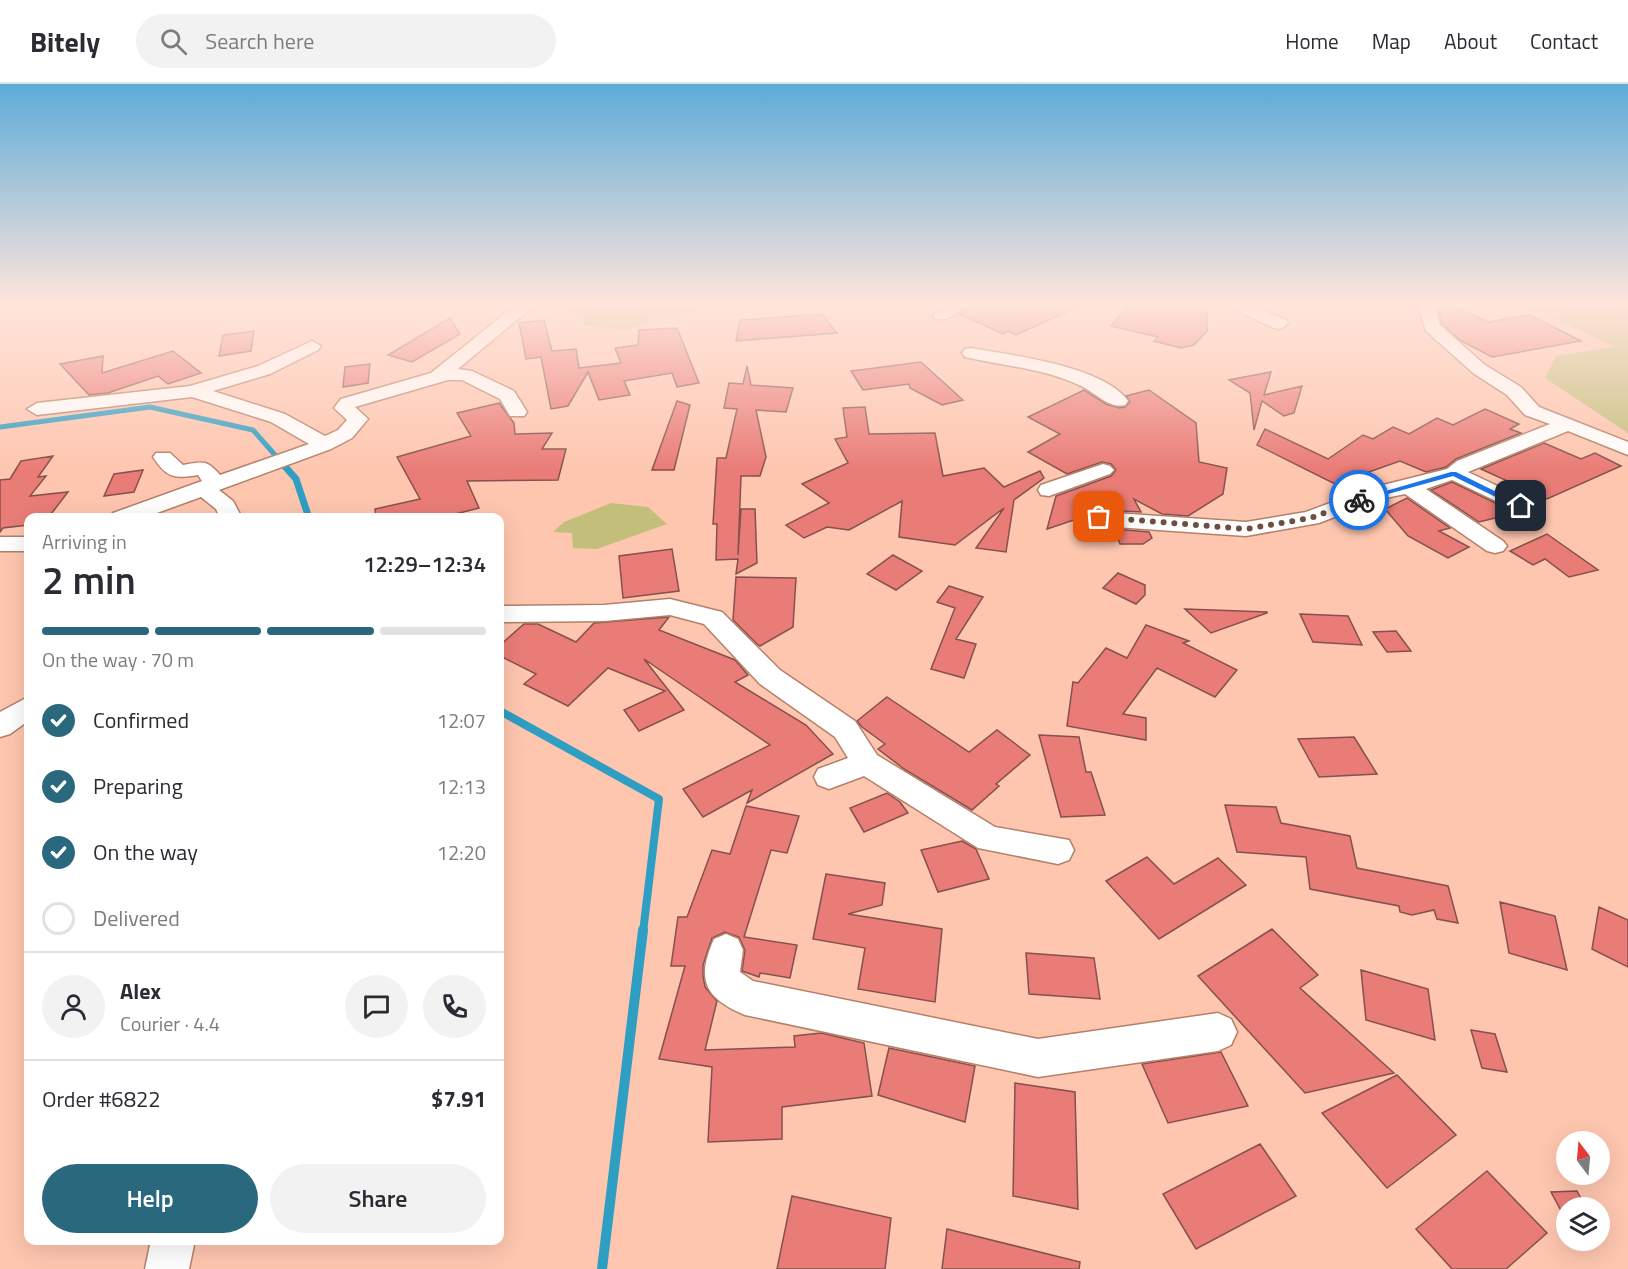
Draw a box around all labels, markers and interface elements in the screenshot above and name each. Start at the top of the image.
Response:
search box [136,14,556,68]
text: Bitely [30,20,100,63]
text: Search here [205,24,314,58]
icon: search [157,25,190,58]
text: Home [1285,25,1339,57]
text: Map [1372,25,1411,57]
text: About [1444,25,1497,57]
text: Contact [1530,25,1598,57]
courier [1329,470,1389,530]
pin [1495,480,1546,531]
icon: bike [1343,484,1376,517]
icon: home [1504,489,1537,522]
pin [1073,491,1124,542]
icon: bag [1082,500,1115,533]
text: Arriving in [42,526,127,557]
text: 12:29–12:34 [363,547,486,581]
text: 2 min [42,550,136,609]
text: On the way · 70 m [42,644,194,675]
text: Confirmed [93,703,189,737]
icon: check [42,704,75,737]
text: 12:07 [437,705,486,736]
text: Preparing [93,769,183,803]
icon: check [42,770,75,803]
text: 12:13 [437,771,486,802]
text: On the way [93,835,198,869]
icon: check [42,836,75,869]
text: 12:20 [437,837,486,868]
text: Delivered [93,901,180,935]
text: Alex [120,974,161,1008]
button: person [42,975,105,1038]
button: chat [345,975,408,1038]
button: phone [423,975,486,1038]
text: Courier · 4.4 [120,1008,220,1039]
text: Order #6822 [42,1082,161,1116]
text: $7.91 [431,1082,486,1116]
north arrow [1556,1131,1610,1185]
map controls [1556,1131,1610,1251]
button: Help [42,1164,258,1233]
button: Share [270,1164,486,1233]
button: layers [1556,1197,1610,1251]

